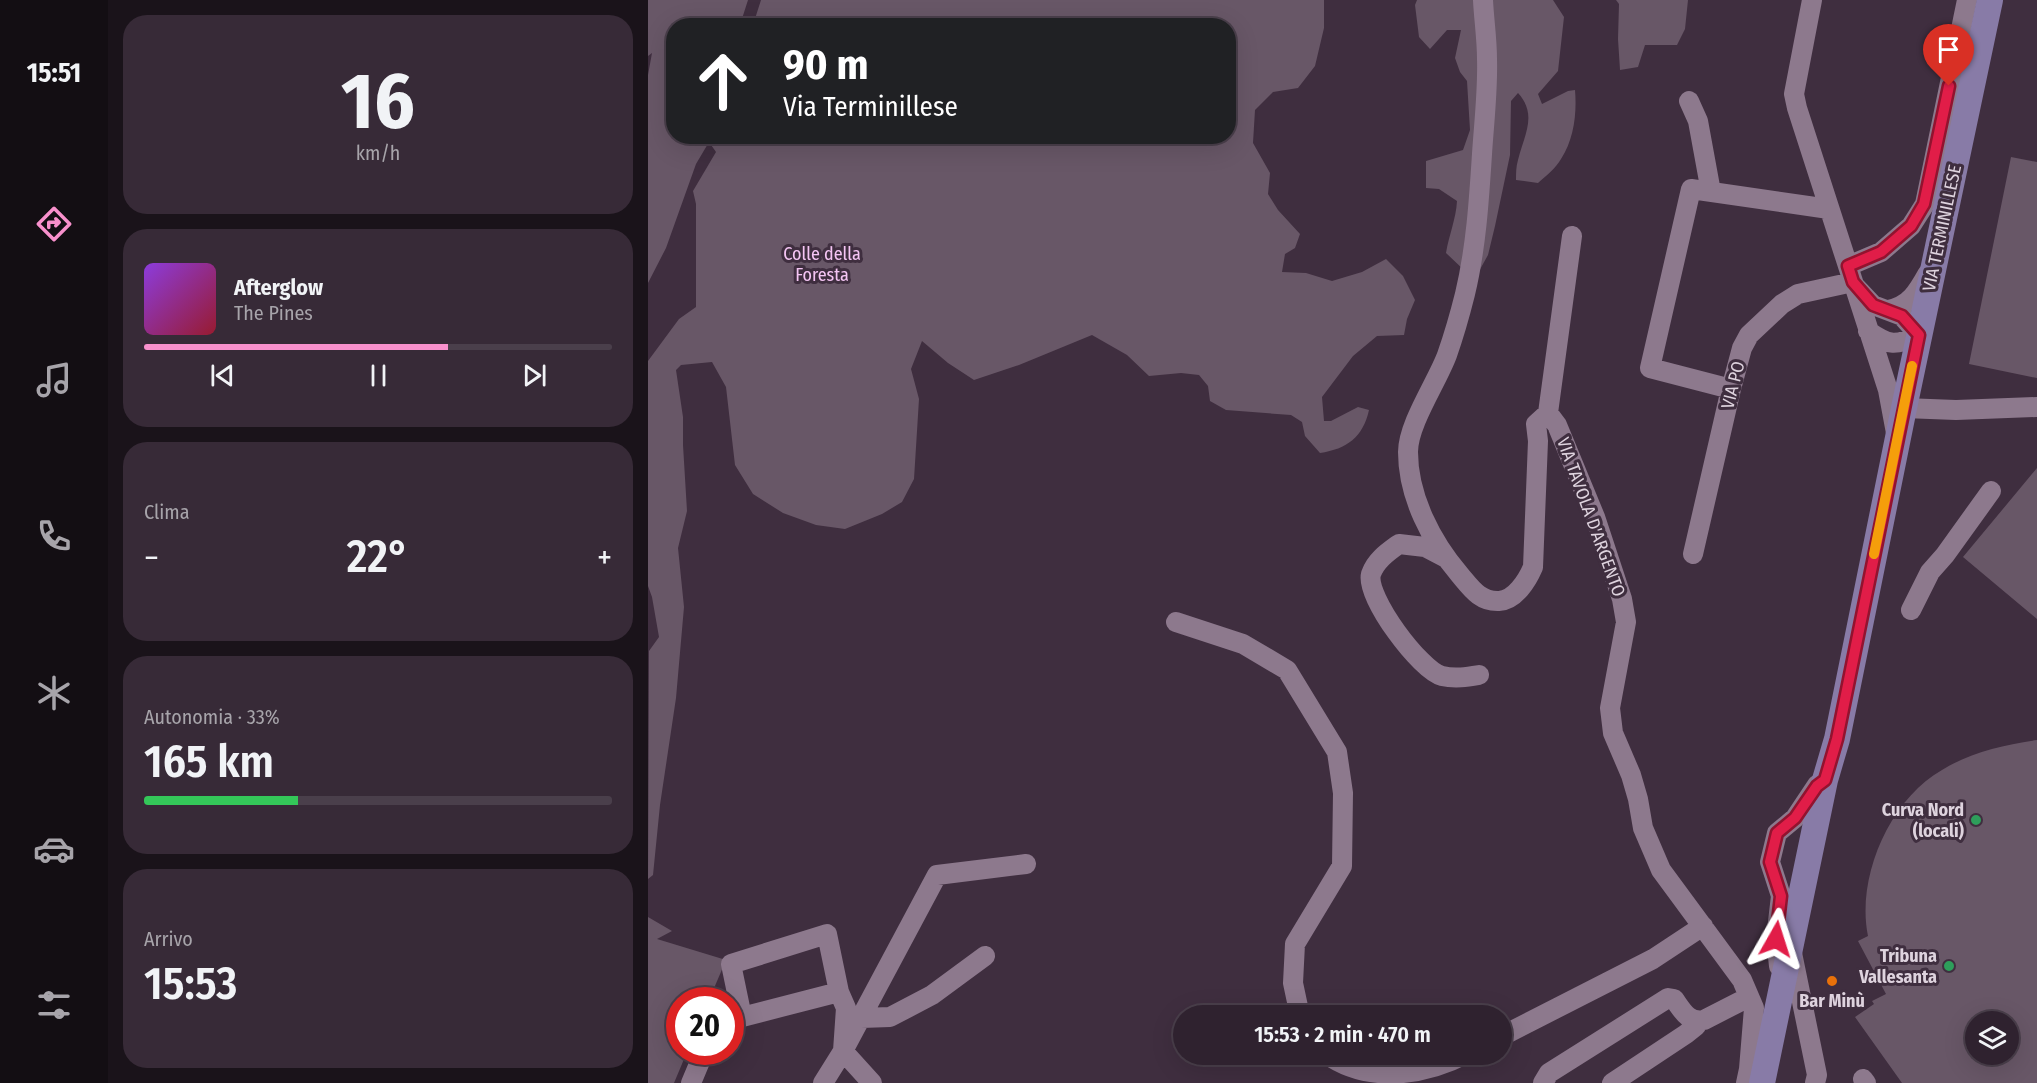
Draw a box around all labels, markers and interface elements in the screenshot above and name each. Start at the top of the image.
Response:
pin [1923,24,1974,86]
icon: arrive [1932,33,1965,66]
text: 90 m [783,40,868,90]
icon: ahead [684,42,762,120]
text: 16 [341,55,415,149]
text: 15:51 [27,57,81,89]
text: Via Terminillese [783,91,958,123]
text: km/h [356,141,400,165]
street label: VIA TERMINILLESE [1918,163,1966,293]
icon: directions [33,203,75,245]
park label: Colle della Foresta [783,243,861,286]
text: Afterglow [234,274,323,301]
text: The Pines [234,301,313,325]
icon: music [33,359,75,401]
icon: previous [206,359,239,392]
icon: pause [362,359,395,392]
icon: next [518,359,551,392]
street label: VIA PO [1716,359,1750,411]
street label: VIA TAVOLA D'ARGENTO [1552,434,1630,600]
text: Clima [144,500,189,524]
icon: phone [33,515,75,557]
text: 22° [347,530,409,584]
text: − [144,538,159,578]
text: + [597,538,612,578]
icon: climate [33,672,75,714]
text: Autonomia · 33% [144,705,280,729]
text: 165 km [144,735,274,789]
place label: Curva Nord (locali) [1882,799,1965,842]
marker: Curva Nord (locali) [1969,813,1983,827]
icon: car [33,828,75,870]
position arrow [1744,907,1808,971]
text: Arrivo [144,927,193,951]
place label: Tribuna Vallesanta [1858,945,1937,988]
text: 15:53 [144,957,237,1011]
marker: Tribuna Vallesanta [1942,959,1956,973]
marker: Bar Minù [1825,974,1839,988]
icon: filters [33,984,75,1026]
speed limit sign: 20 [666,987,744,1065]
place label: Bar Minù [1799,990,1865,1012]
map controls [1965,1011,2019,1065]
button: layers [1965,1011,2019,1065]
text: 15:53 · 2 min · 470 m [1254,1021,1431,1048]

